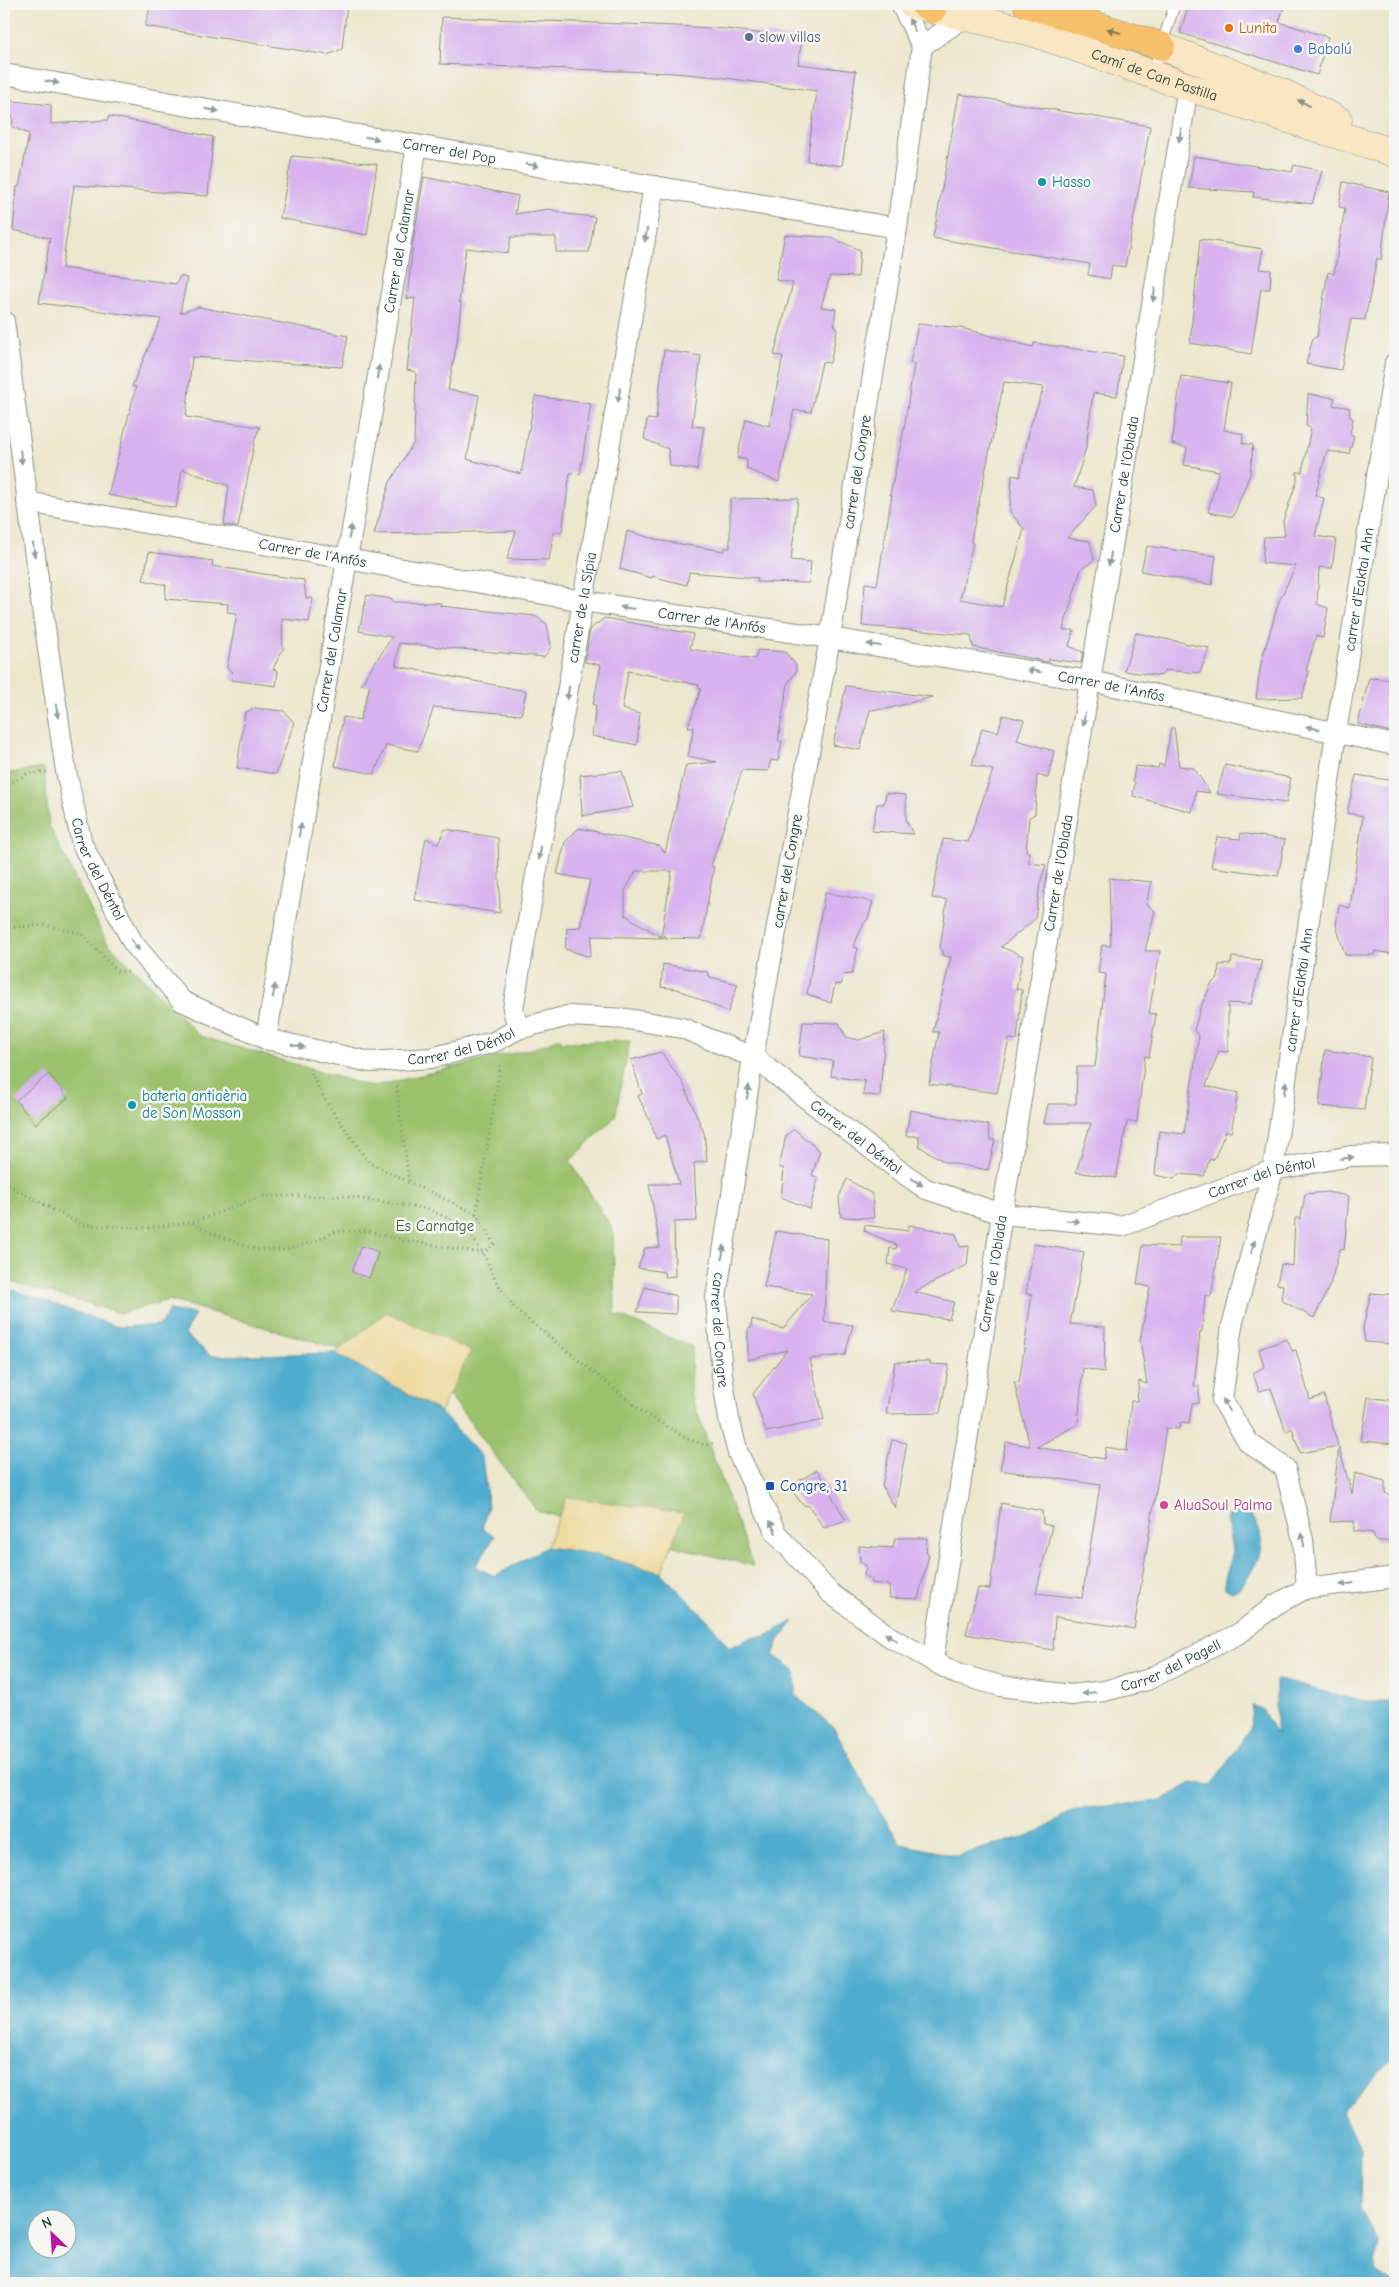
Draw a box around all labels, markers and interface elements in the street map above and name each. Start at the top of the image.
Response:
one-way arrow [908,18,916,32]
place label: Lunita [1239,19,1277,37]
marker: Lunita [1223,22,1235,34]
one-way arrow [1107,27,1122,34]
place label: slow villas [759,28,821,46]
marker: slow villas [743,31,755,43]
place label: Babalú [1308,40,1352,58]
marker: Babalú [1292,43,1304,55]
street label: Camí de Can Pastilla [1089,45,1220,105]
one-way arrow [44,79,60,87]
one-way arrow [1297,99,1311,107]
one-way arrow [204,106,220,114]
one-way arrow [1176,127,1184,143]
one-way arrow [364,134,380,142]
street label: Carrer del Pop [401,134,498,168]
one-way arrow [525,162,541,170]
place label: Hasso [1052,173,1091,191]
marker: Hasso [1036,176,1048,188]
street label: Carrer del Calamar [380,188,418,314]
one-way arrow [642,227,650,243]
one-way arrow [1149,287,1157,303]
one-way arrow [374,364,382,380]
one-way arrow [614,387,622,403]
street label: carrer del Congre [839,413,875,530]
street label: Carrer de l'Oblada [1106,414,1143,534]
one-way arrow [17,449,25,465]
one-way arrow [347,524,355,540]
street label: carrer d'Eaktai Ahn [1340,526,1378,653]
street label: Carrer de l'Anfós [257,534,368,571]
one-way arrow [30,543,38,559]
street label: carrer de la Sípia [563,551,600,664]
one-way arrow [1106,551,1114,567]
street label: Carrer del Calamar [312,587,351,714]
street label: Carrer de l'Anfós [657,603,767,637]
one-way arrow [618,604,634,612]
one-way arrow [865,640,881,648]
one-way arrow [1026,667,1042,675]
street label: Carrer de l'Anfós [1057,667,1167,705]
one-way arrow [563,685,571,701]
one-way arrow [54,703,62,719]
one-way arrow [1079,712,1087,728]
one-way arrow [1306,724,1321,732]
street label: carrer del Congre [768,812,806,929]
street label: Carrer de l'Oblada [1040,813,1077,933]
street label: Carrer del Déntol [68,816,129,923]
one-way arrow [297,822,305,838]
one-way arrow [535,845,543,861]
street label: carrer d'Eaktai Ahn [1281,927,1317,1053]
one-way arrow [130,938,140,952]
one-way arrow [270,982,278,998]
street label: Carrer del Déntol [407,1023,518,1069]
one-way arrow [290,1042,305,1050]
one-way arrow [1281,1080,1289,1096]
one-way arrow [744,1083,752,1099]
place label: bateria antiaèria de Son Mosson [142,1087,247,1122]
street label: Carrer del Déntol [807,1096,905,1178]
marker: bateria antiaèria de Son Mosson [126,1099,138,1111]
one-way arrow [1339,1153,1355,1161]
street label: Carrer del Déntol [1206,1154,1317,1202]
one-way arrow [911,1178,924,1187]
street label: Carrer de l'Oblada [975,1214,1011,1333]
park label: Es Carnatge [396,1217,475,1235]
one-way arrow [1066,1217,1082,1225]
one-way arrow [1249,1239,1257,1254]
one-way arrow [719,1244,727,1260]
street label: carrer del Congre [707,1271,733,1389]
one-way arrow [1222,1398,1230,1412]
place label: Congre, 31 [780,1477,848,1495]
marker: Congre, 31 [764,1480,776,1492]
place label: AluaSoul Palma [1174,1496,1273,1514]
marker: AluaSoul Palma [1158,1499,1170,1511]
one-way arrow [769,1520,777,1534]
one-way arrow [1298,1531,1306,1547]
one-way arrow [1339,1580,1355,1588]
one-way arrow [884,1632,897,1642]
street label: Carrer del Pagell [1118,1635,1224,1695]
one-way arrow [1081,1689,1097,1697]
north arrow [28,2210,78,2260]
text: N [39,2213,54,2232]

